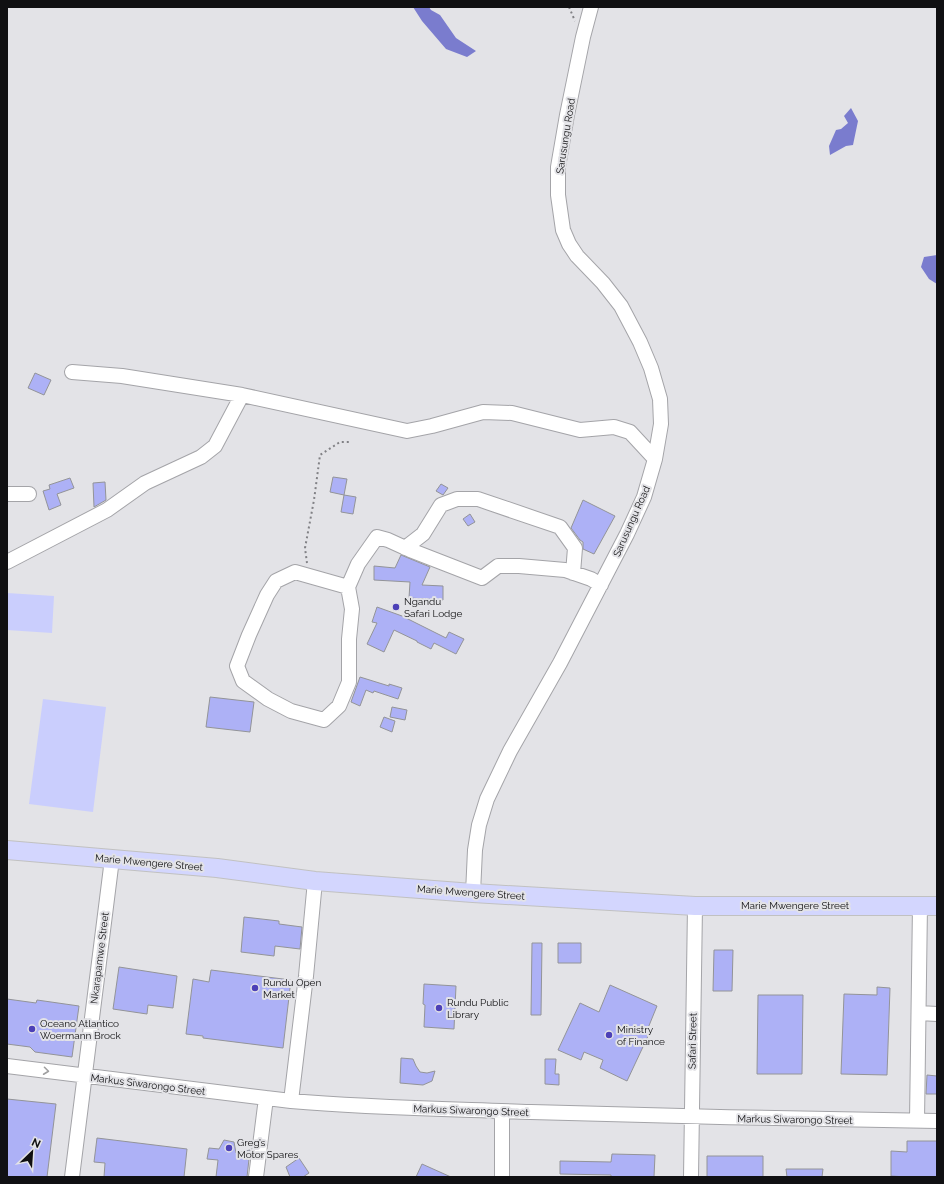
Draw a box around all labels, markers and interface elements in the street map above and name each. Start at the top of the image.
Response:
street label: Sarusungu Road [554,98,577,175]
street label: Sarusungu Road [611,484,652,558]
place label: Ngandu Safari Lodge [404,596,463,619]
marker: Ngandu Safari Lodge [391,602,401,612]
street label: Marie Mwengere Street [95,852,204,873]
street label: Marie Mwengere Street [417,883,526,902]
street label: Marie Mwengere Street [741,900,850,911]
street label: Nkarapamwe Street [88,911,111,1004]
place label: Rundu Open Market [263,977,321,1000]
marker: Rundu Open Market [250,983,260,993]
place label: Rundu Public Library [447,997,509,1020]
marker: Rundu Public Library [434,1003,444,1013]
street label: Safari Street [687,1012,699,1069]
place label: Oceano Atlantico Woermann Brock [40,1018,121,1041]
marker: Oceano Atlantico Woermann Brock [27,1024,37,1034]
place label: Ministry of Finance [617,1024,665,1047]
marker: Ministry of Finance [604,1030,614,1040]
one-way arrow [42,1066,49,1075]
street label: Markus Siwarongo Street [90,1072,207,1097]
street label: Markus Siwarongo Street [413,1103,530,1118]
street label: Markus Siwarongo Street [737,1113,853,1126]
north arrow [12,1132,52,1172]
text: N [29,1136,43,1151]
place label: Greg’s Motor Spares [237,1137,299,1160]
marker: Greg’s Motor Spares [224,1143,234,1153]

